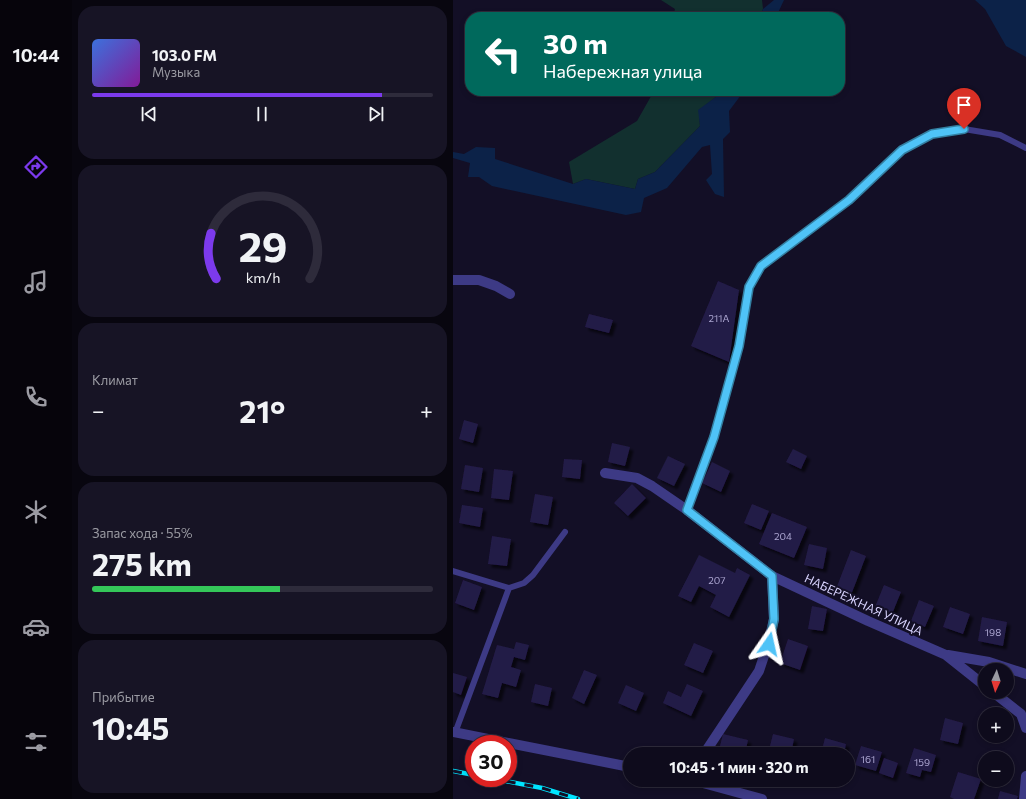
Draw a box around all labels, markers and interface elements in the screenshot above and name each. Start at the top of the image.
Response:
text: 30 m [543,26,608,60]
icon: left [477,28,529,80]
text: 10:44 [13,44,59,66]
text: 103.0 FM [152,46,217,64]
text: Набережная улица [543,60,702,82]
text: Музыка [152,64,200,80]
pin [947,88,981,129]
icon: arrive [953,94,975,116]
icon: previous [138,103,160,125]
icon: pause [251,103,273,125]
icon: next [365,103,387,125]
icon: directions [22,153,50,181]
text: 29 [238,220,287,271]
text: km/h [245,267,280,285]
icon: music [22,268,50,296]
house number: 211А [709,312,730,324]
text: Климат [92,372,138,388]
icon: phone [22,383,50,411]
text: 21° [239,392,285,429]
text: − [92,397,105,424]
text: + [420,397,433,424]
icon: climate [22,498,50,526]
text: Запас хода · 55% [92,525,192,541]
house number: 204 [774,530,792,542]
text: 275 km [92,545,192,582]
street label: НАБЕРЕЖНАЯ УЛИЦА [803,570,925,638]
house number: 207 [708,574,726,586]
icon: car [22,613,50,641]
position arrow [748,623,790,665]
house number: 198 [985,626,1001,638]
north arrow [978,663,1014,699]
map controls [978,663,1014,787]
text: Прибытие [92,689,155,705]
button: + [978,707,1014,743]
text: 10:45 [92,709,169,746]
icon: filters [22,728,50,756]
speed limit sign: 30 [465,735,517,787]
button: − [978,751,1014,787]
house number: 161 [861,753,875,765]
house number: 159 [914,756,930,768]
text: 10:45 · 1 мин · 320 m [669,758,809,776]

